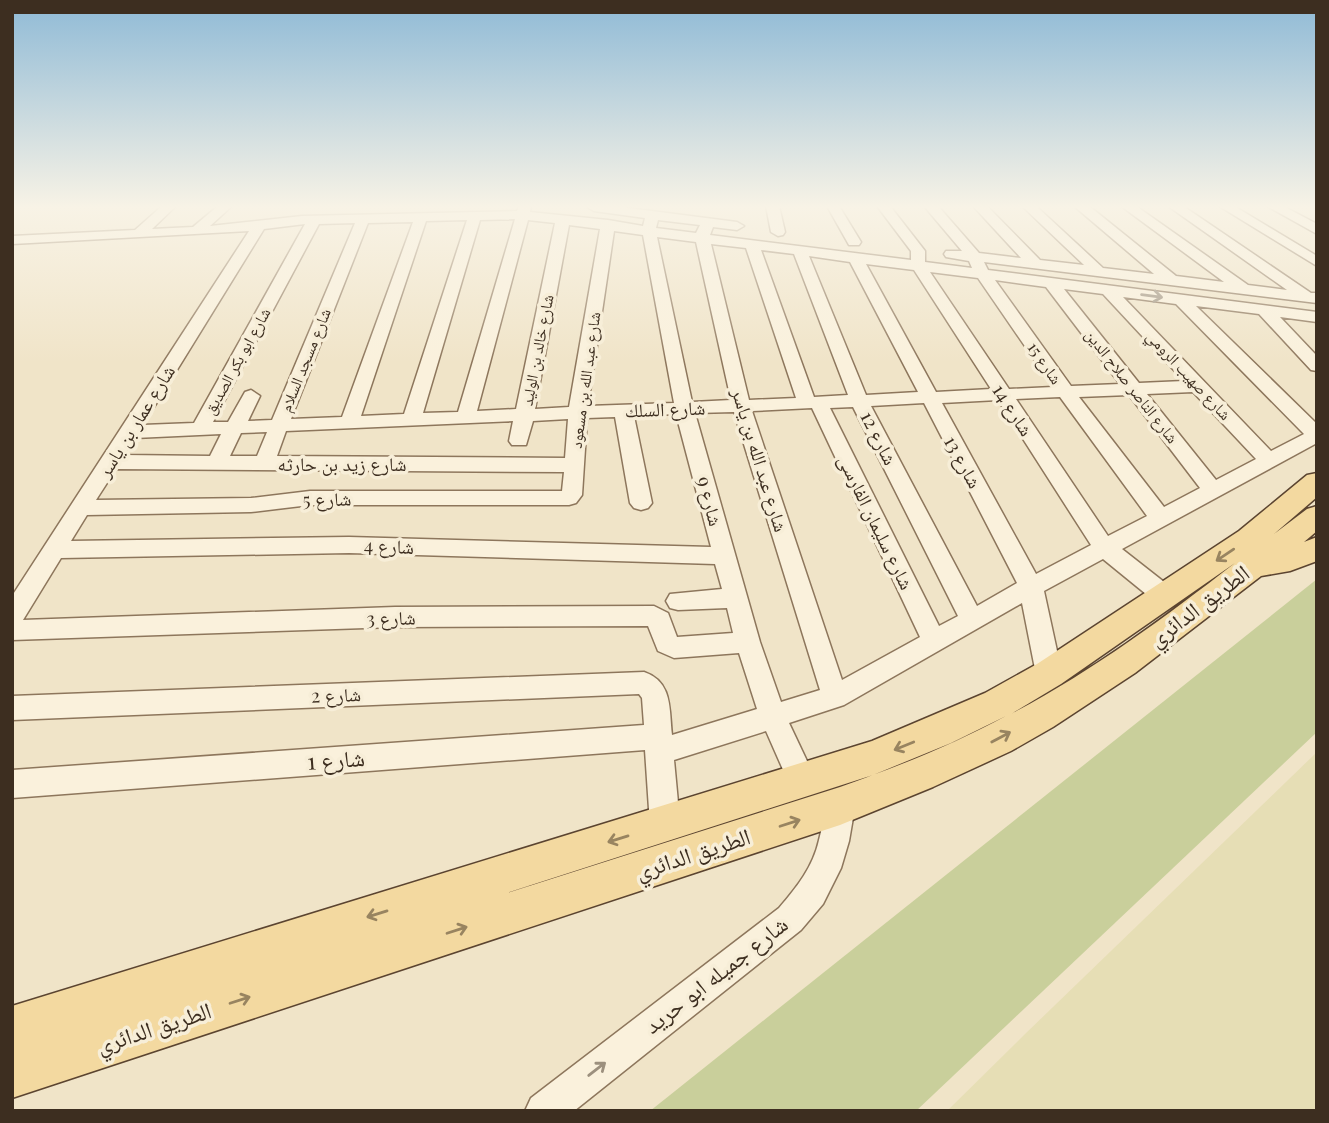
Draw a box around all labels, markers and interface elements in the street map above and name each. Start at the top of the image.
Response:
one-way arrow [1141,289,1163,302]
street label: شارع خالد بن الوليد [515,293,559,407]
street label: شارع ابو بكر الصديق [198,304,276,418]
street label: شارع مسجد السلام [274,305,336,415]
street label: شارع عبد الله بن مسعود [565,310,605,450]
street label: شارع الناصر صلاح الدين [1080,324,1184,448]
street label: شارع صهيب الرومي [1140,325,1236,426]
street label: شارع 15 [1023,338,1067,388]
street label: شارع عمار بن ياسر [90,359,180,482]
street label: شارع 14 [987,378,1040,441]
street label: شارع عبد الله بن ياسر [726,384,795,535]
street label: شارع السلك [624,394,706,422]
street label: شارع 12 [855,406,904,469]
street label: شارع 13 [939,431,989,492]
street label: شارع زيد بن حارثه [278,450,406,476]
street label: شارع سليمان الفارسى [833,450,921,593]
street label: شارع 9 [692,473,730,529]
street label: شارع 5 [302,485,352,511]
street label: شارع 4 [363,531,415,559]
one-way arrow [1216,548,1235,562]
street label: الطريق الدائري [1141,557,1258,657]
street label: شارع 3 [366,604,416,630]
street label: شارع 2 [311,680,361,708]
one-way arrow [990,730,1010,744]
one-way arrow [894,740,915,753]
street label: شارع 1 [306,741,366,777]
one-way arrow [779,815,801,828]
street label: الطريق الدائري [631,819,755,890]
one-way arrow [607,833,629,846]
street label: شارع جميله ابو حريد [637,908,794,1041]
one-way arrow [367,909,389,922]
one-way arrow [446,923,468,936]
street label: الطريق الدائري [92,993,216,1064]
one-way arrow [229,993,251,1005]
one-way arrow [588,1061,606,1076]

